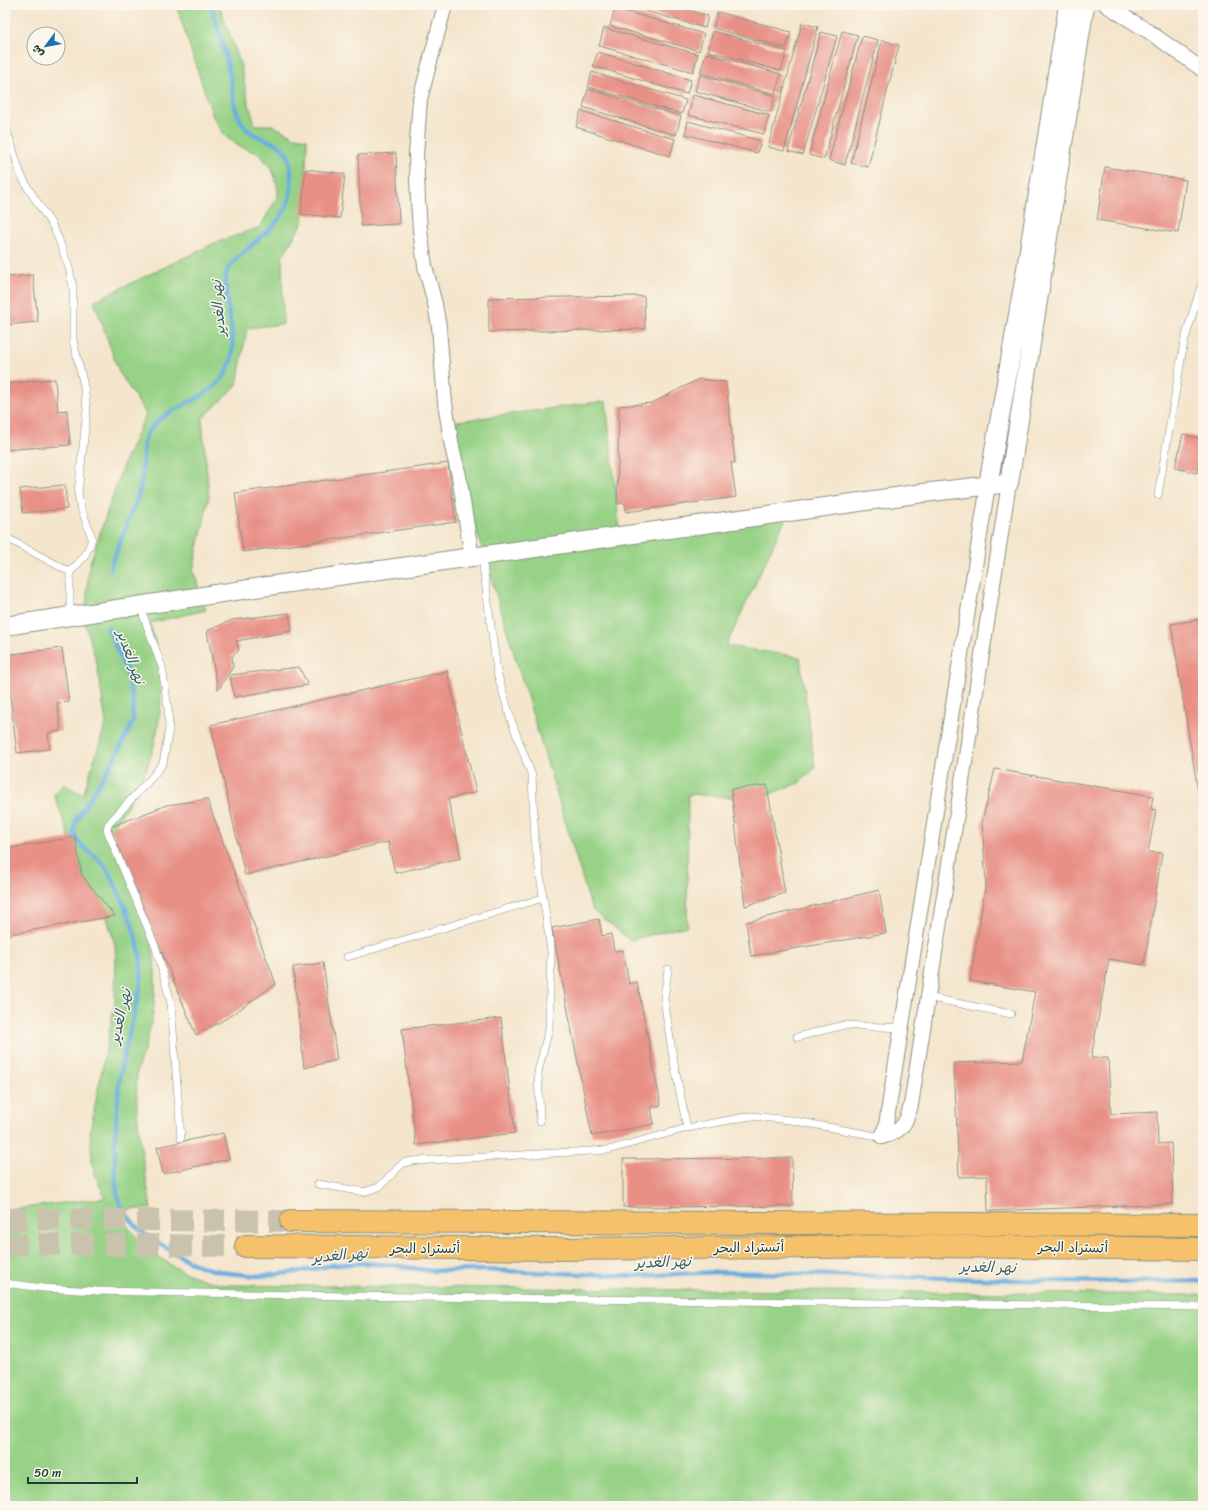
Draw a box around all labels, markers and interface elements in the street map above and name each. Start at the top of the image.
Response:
north arrow [26,26,66,66]
text: ش [27,41,49,61]
water label: نهر الغدير [203,278,233,339]
water label: نهر الغدير [109,625,153,689]
water label: نهر الغدير [101,984,139,1048]
street label: أتستراد البحر [713,1234,785,1261]
street label: أتستراد البحر [1037,1234,1109,1261]
street label: أتستراد البحر [389,1236,461,1261]
water label: نهر الغدير [309,1239,371,1271]
water label: نهر الغدير [633,1248,693,1276]
water label: نهر الغدير [958,1253,1018,1281]
scale bar [28,1459,137,1485]
text: 50 m [34,1462,61,1484]

